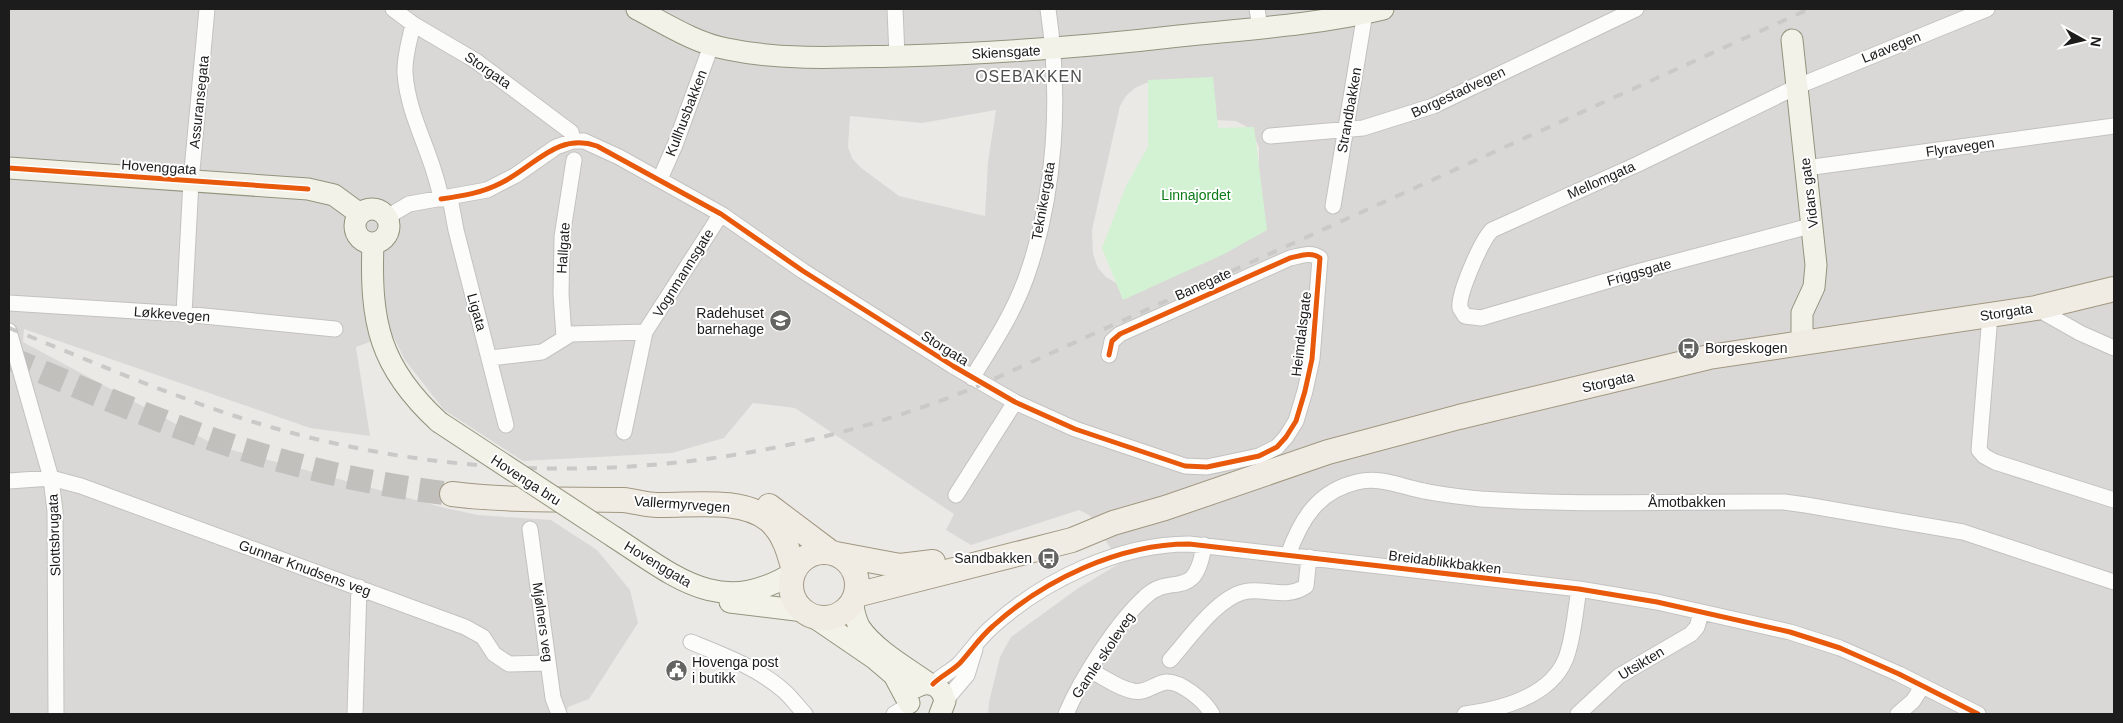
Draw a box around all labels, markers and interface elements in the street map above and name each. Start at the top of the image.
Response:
north arrow [2058,15,2108,65]
street label: Løavegen [1859,28,1923,66]
text: N [2087,36,2105,48]
street label: Skiensgate [971,42,1041,62]
street label: Storgata [462,48,514,92]
street label: Assuransegata [186,55,212,149]
street label: Borgestadvegen [1408,63,1508,121]
street label: Strandbakken [1334,66,1364,154]
street label: Kullhusbakken [662,68,710,158]
district label: OSEBAKKEN [975,68,1083,85]
street label: Flyravegen [1925,134,1995,160]
street label: Hovenggata [121,156,197,178]
street label: Vidars gate [1797,157,1821,229]
street label: Mellomgata [1565,158,1637,202]
street label: Teknikergata [1028,160,1058,241]
park label: Linnajordet [1161,187,1231,203]
street label: Hallgate [553,222,573,274]
street label: Vognmannsgate [649,226,717,320]
street label: Friggsgate [1605,255,1673,289]
street label: Banegate [1172,264,1234,304]
street label: Heimdalsgate [1288,290,1314,377]
street label: Ligata [464,291,490,333]
street label: Storgata [1979,300,2034,324]
street label: Løkkevegen [133,303,211,325]
place label: Radehuset barnehage [696,305,764,337]
school or university icon: Radehuset barnehage [768,309,792,333]
street label: Storgata [918,327,972,369]
bus stop icon: Borgeskogen [1677,336,1701,360]
place label: Borgeskogen [1705,340,1788,356]
street label: Storgata [1580,368,1636,396]
street label: Hovenga bru [488,451,564,509]
street label: Slottsbrugata [45,493,63,577]
street label: Vallermyrvegen [633,493,731,515]
street label: Åmotbakken [1648,494,1726,510]
street label: Gunnar Knudsens veg [237,537,373,599]
street label: Hovenggata [622,538,695,590]
bus stop icon: Sandbakken [1036,546,1060,570]
street label: Breidablikkbakken [1388,547,1502,577]
place label: Sandbakken [954,550,1032,566]
street label: Mjølners veg [530,581,556,663]
street label: Gamle skoleveg [1068,609,1138,701]
street label: Utsikten [1615,643,1667,683]
place label: Hovenga post i butikk [692,654,779,686]
public building icon: Hovenga post i butikk [664,658,688,682]

